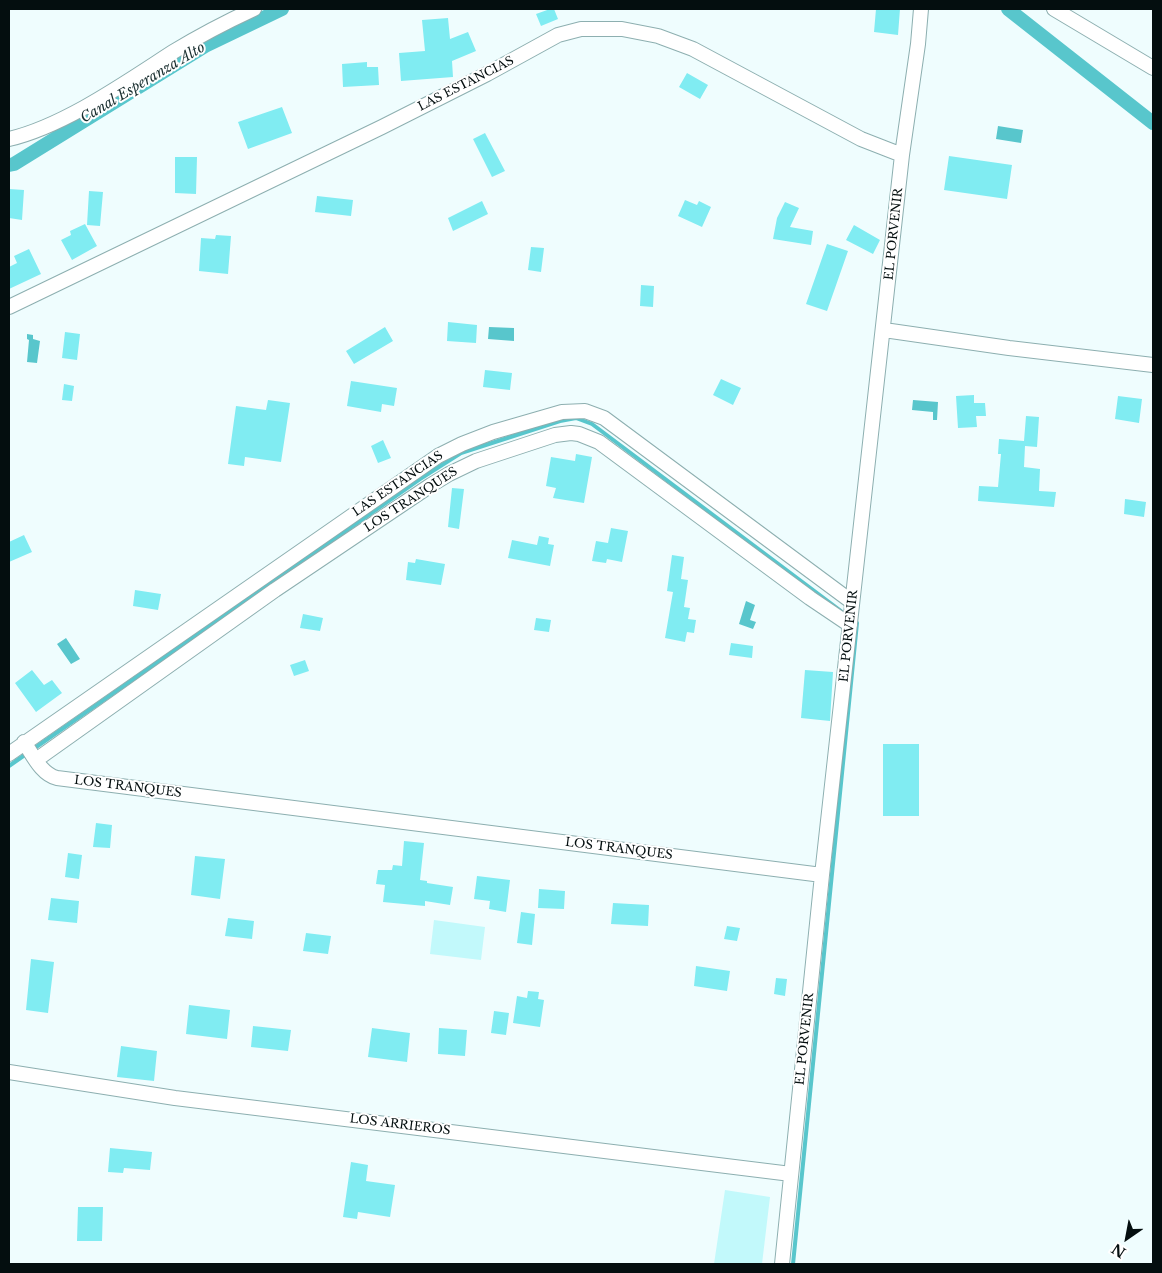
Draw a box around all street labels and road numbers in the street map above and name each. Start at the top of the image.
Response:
street label: LAS ESTANCIAS [416,54,516,114]
street label: EL PORVENIR [882,187,906,281]
street label: LAS ESTANCIAS [350,448,446,520]
street label: LOS TRANQUES [362,464,460,536]
street label: EL PORVENIR [837,589,861,683]
street label: LOS TRANQUES [73,773,183,801]
street label: LOS TRANQUES [564,835,674,863]
street label: EL PORVENIR [793,992,817,1086]
street label: LOS ARRIEROS [349,1112,451,1138]

